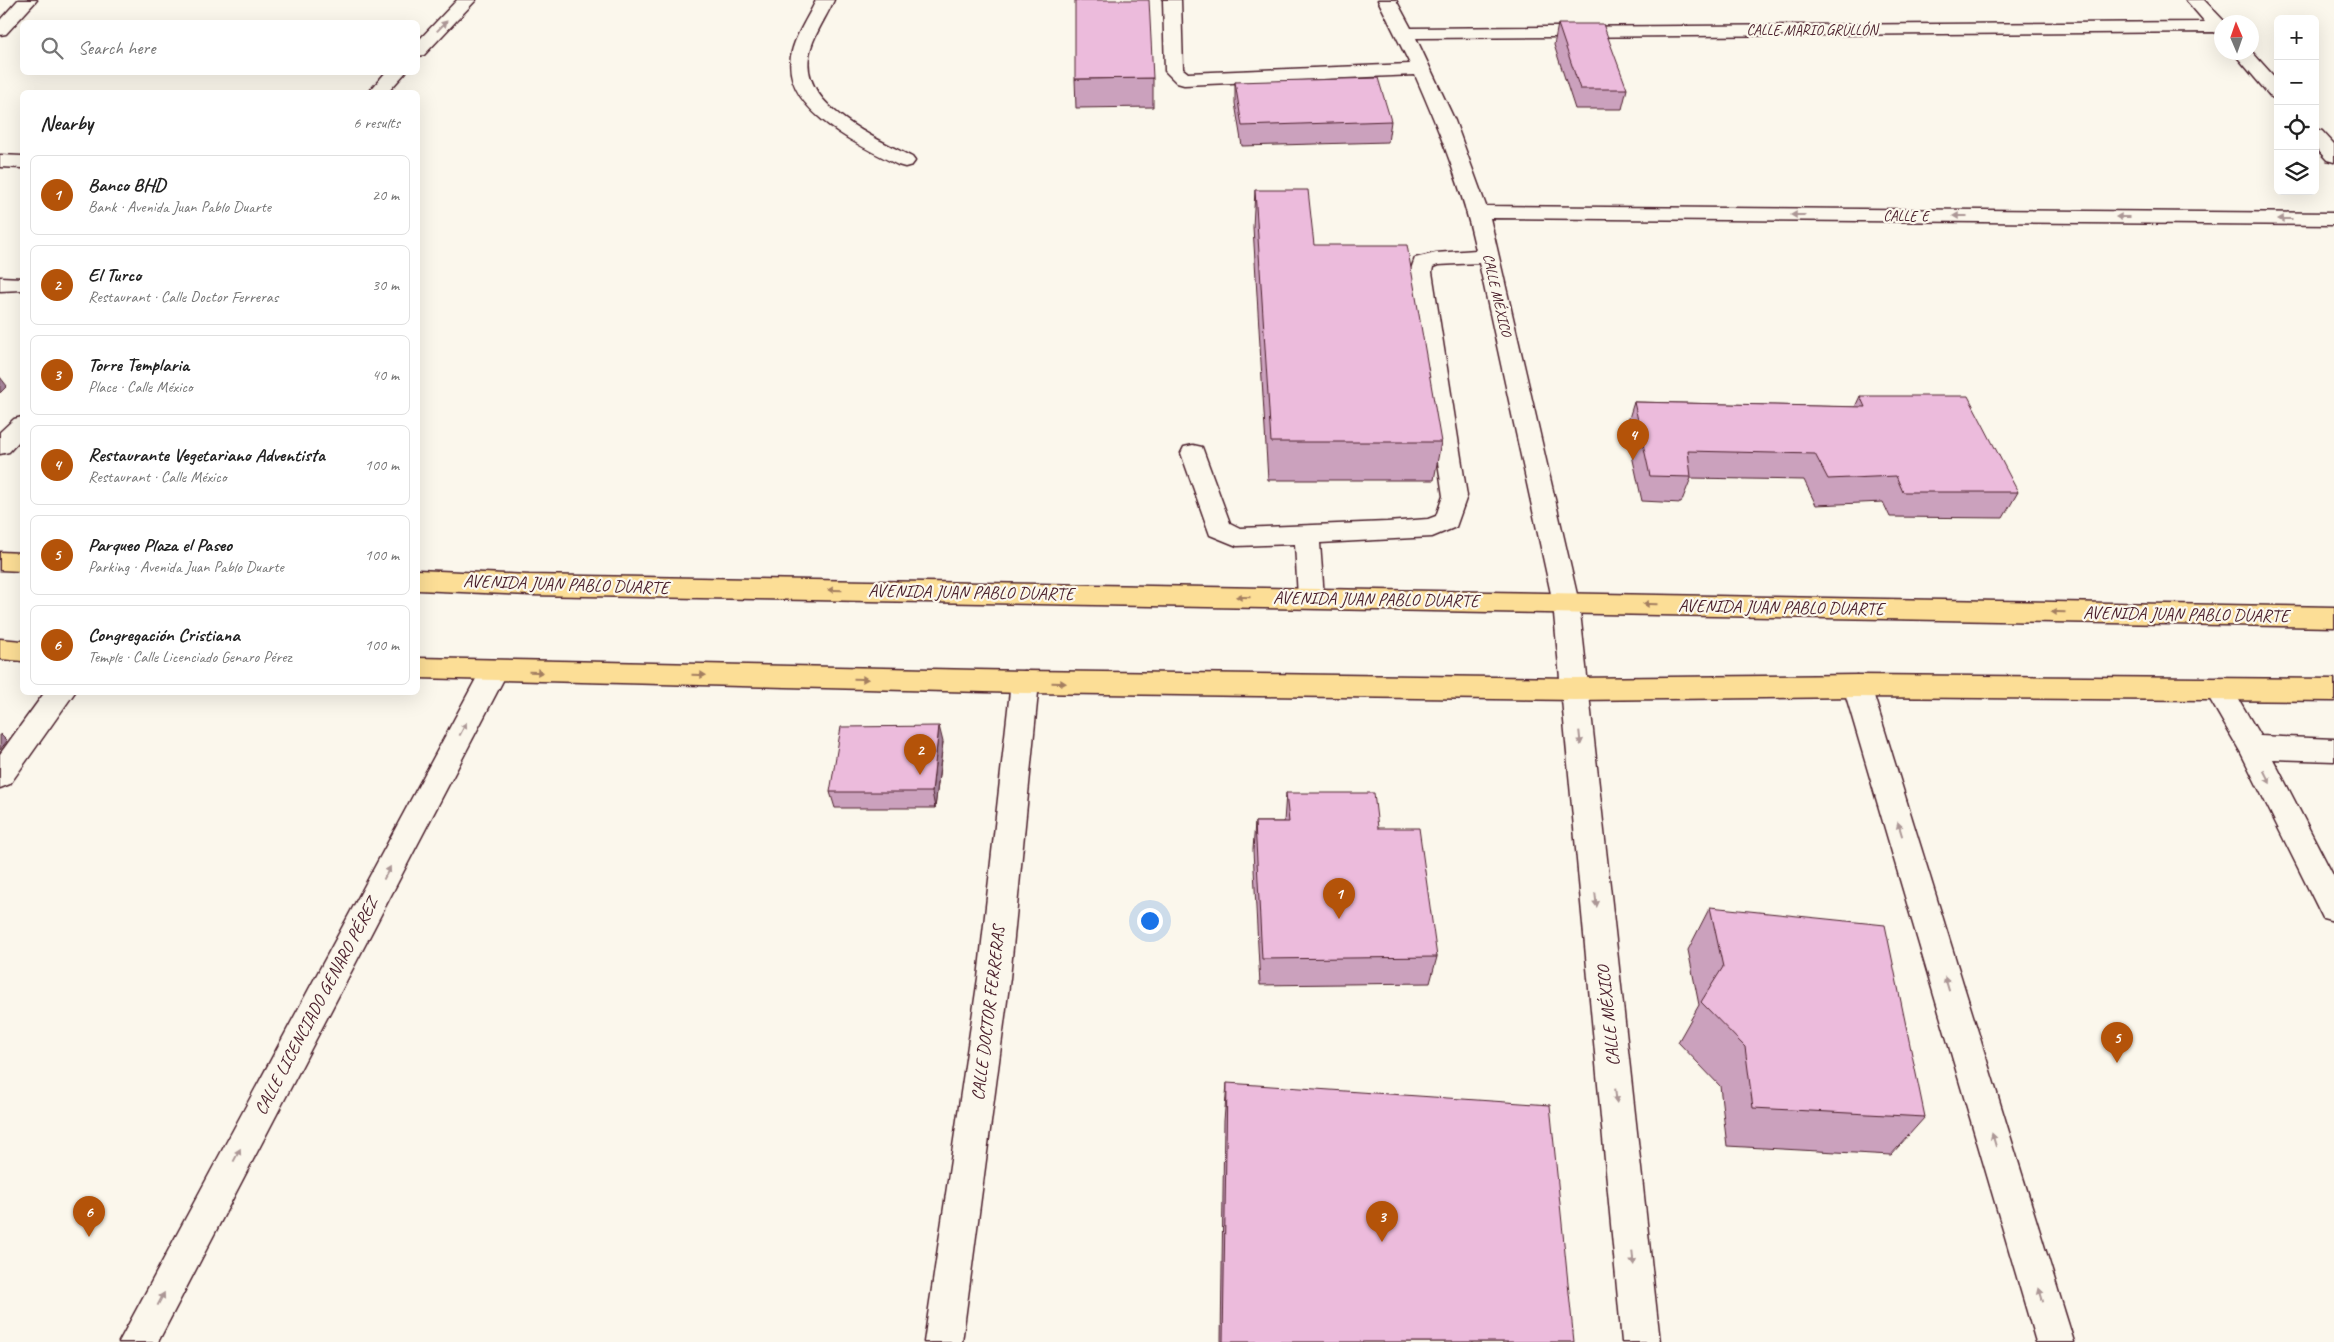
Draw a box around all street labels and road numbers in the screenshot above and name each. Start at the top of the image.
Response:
street label: CALLE MARIO GRULLÓN [1747,21,1880,40]
street label: CALLE E [1883,207,1930,226]
street label: CALLE MÉXICO [1478,252,1516,340]
street label: AVENIDA JUAN PABLO DUARTE [463,569,671,599]
street label: AVENIDA JUAN PABLO DUARTE [868,579,1076,605]
street label: AVENIDA JUAN PABLO DUARTE [1273,586,1481,612]
street label: AVENIDA JUAN PABLO DUARTE [1678,594,1886,620]
street label: AVENIDA JUAN PABLO DUARTE [2083,601,2291,627]
street label: CALLE LICENCIADO GENARO PÉREZ [249,891,384,1118]
street label: CALLE DOCTOR FERRERAS [966,921,1010,1102]
street label: CALLE MÉXICO [1592,963,1624,1067]

